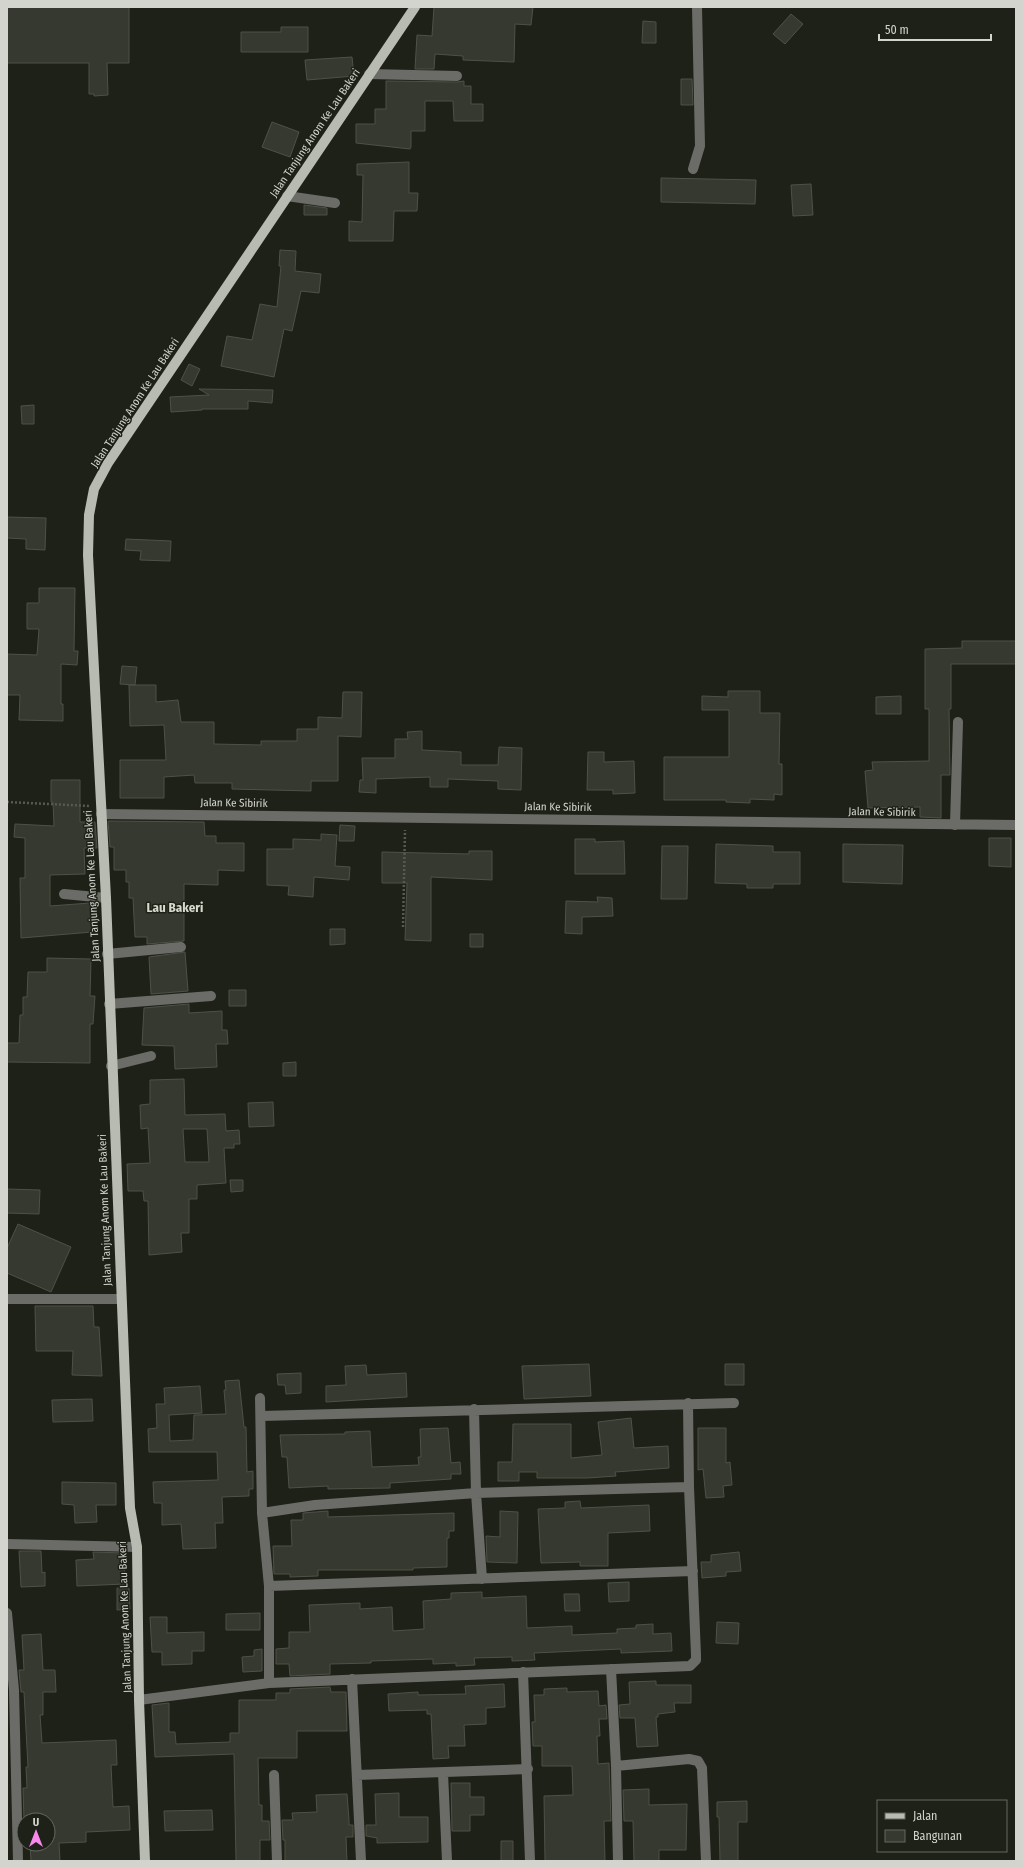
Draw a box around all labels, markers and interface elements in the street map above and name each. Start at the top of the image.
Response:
scale bar [879,16,991,42]
text: 50 m [885,23,909,37]
street label: Jalan Tanjung Anom Ke Lau Bakeri [267,66,363,200]
street label: Jalan Tanjung Anom Ke Lau Bakeri [88,336,182,470]
street label: Jalan Ke Sibirik [200,796,269,810]
street label: Jalan Ke Sibirik [524,800,593,814]
street label: Jalan Ke Sibirik [848,805,917,819]
street label: Jalan Tanjung Anom Ke Lau Bakeri [82,810,102,962]
district label: Lau Bakeri [147,900,203,915]
street label: Jalan Tanjung Anom Ke Lau Bakeri [96,1134,114,1286]
street label: Jalan Tanjung Anom Ke Lau Bakeri [116,1541,134,1693]
legend [877,1800,1007,1852]
text: Jalan [913,1809,937,1823]
north arrow [16,1812,56,1852]
text: U [33,1816,39,1829]
text: Bangunan [913,1829,962,1843]

